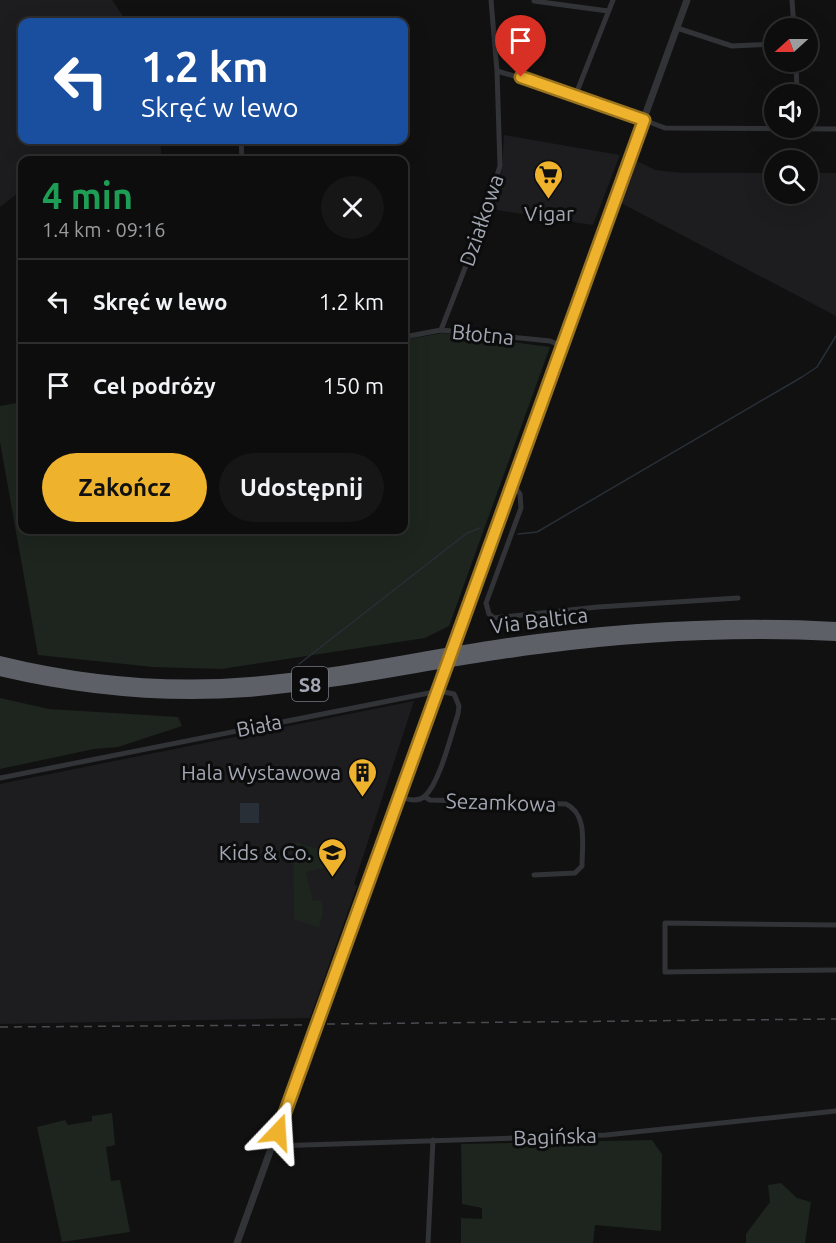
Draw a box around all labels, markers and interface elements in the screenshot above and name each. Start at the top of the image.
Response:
pin [495,15,546,77]
north arrow [764,18,818,72]
map controls [764,18,818,204]
icon: arrive [504,24,537,57]
icon: left [42,42,120,120]
text: 1.2 km [141,43,268,90]
button: sound [764,84,818,138]
text: Skręć w lewo [141,92,298,122]
button: search [764,150,818,204]
supermarket icon: Vigar [533,158,565,200]
street label: Działkowa [454,171,508,269]
text: 4 min [42,175,133,216]
button: close [321,176,384,239]
place label: Vigar [524,201,574,225]
text: 1.4 km · 09:16 [42,218,166,241]
icon: left [42,285,75,318]
text: Skręć w lewo [93,289,227,314]
text: 1.2 km [319,289,384,314]
street label: Błotna [451,319,515,349]
icon: arrive [42,369,75,402]
text: Cel podróży [93,373,216,398]
text: 150 m [323,373,384,398]
button: Zakończ [42,453,207,522]
button: Udostępnij [219,453,384,522]
street label: Via Baltica [489,602,589,638]
road number: S8 [292,667,328,701]
street label: Biała [234,709,284,741]
building icon: Hala Wystawowa [346,756,378,798]
place label: Hala Wystawowa [181,760,341,784]
street label: Sezamkowa [445,788,557,816]
school or university icon: Kids & Co. [317,836,349,878]
place label: Kids & Co. [219,840,312,864]
position arrow [246,1100,310,1164]
street label: Bagińska [513,1123,597,1149]

